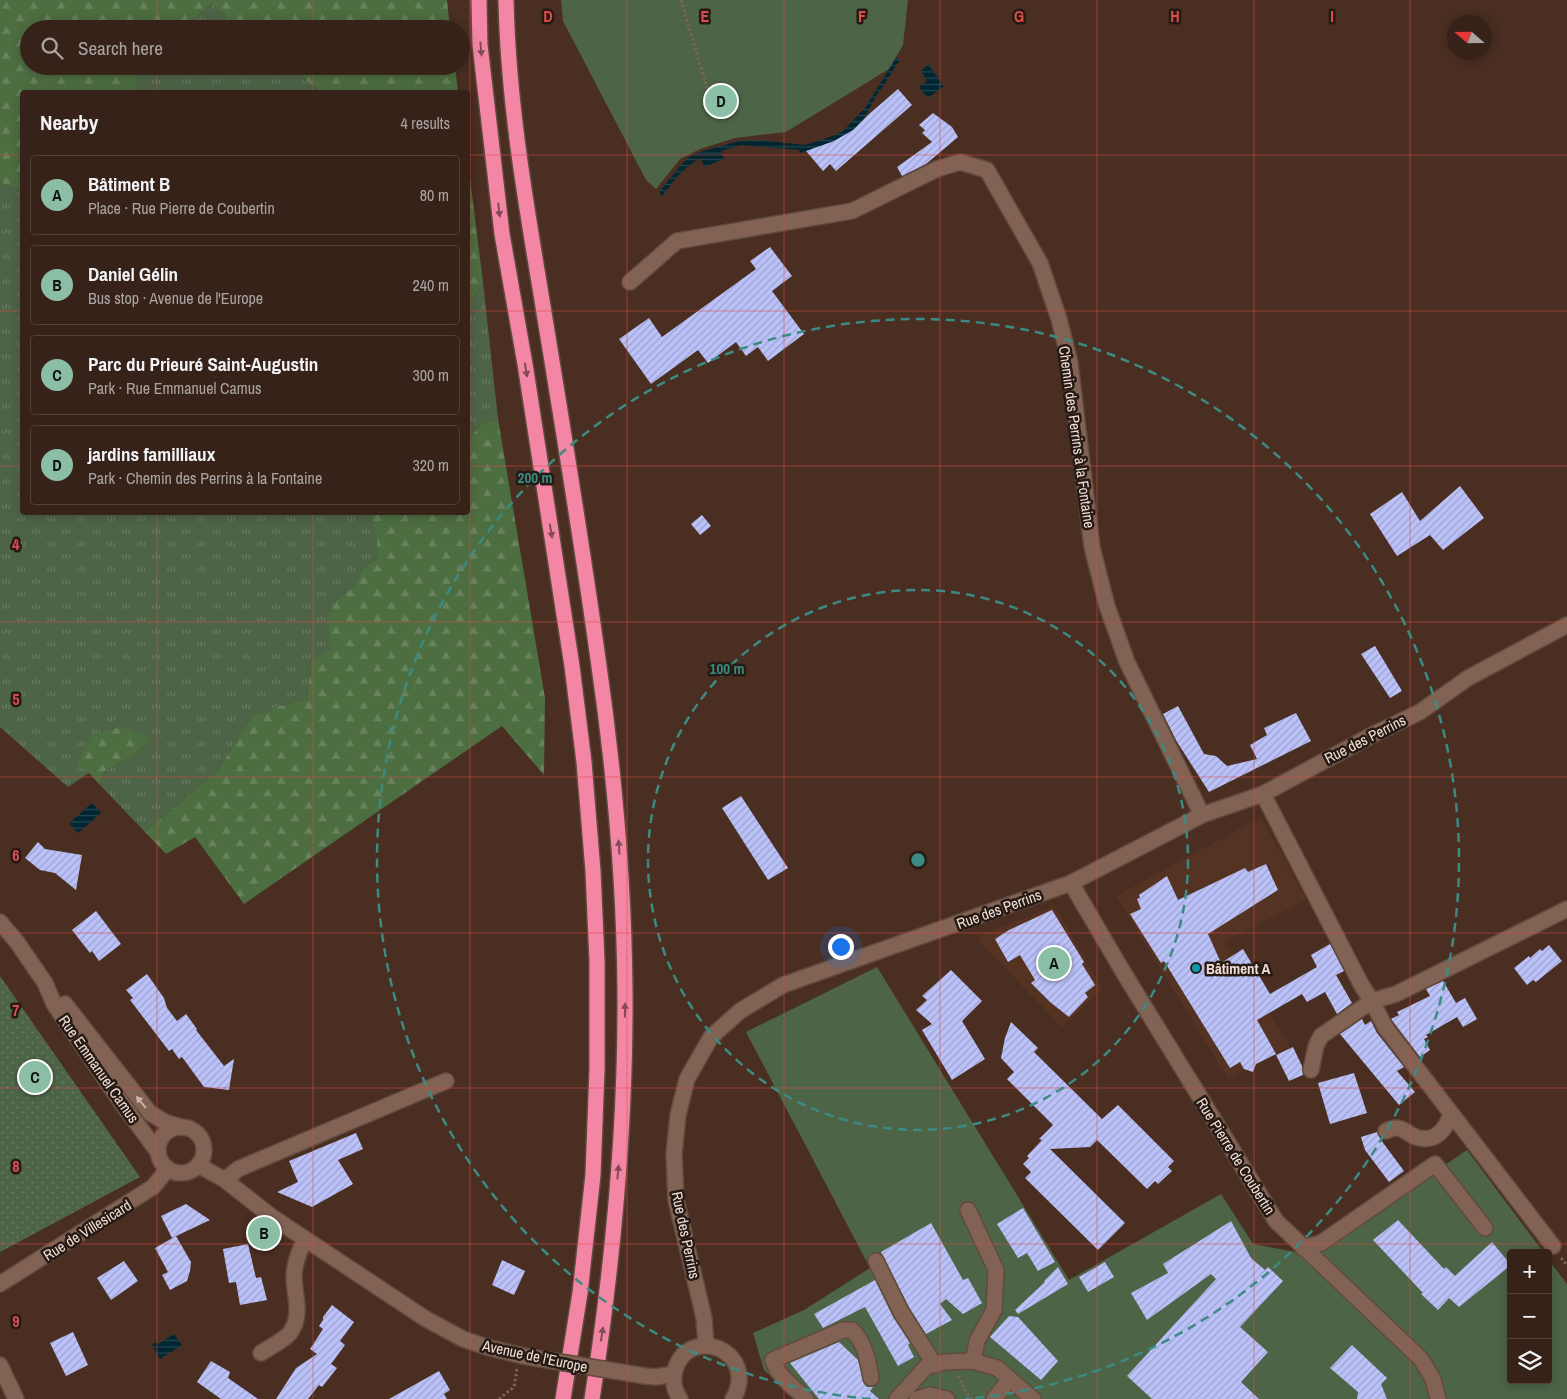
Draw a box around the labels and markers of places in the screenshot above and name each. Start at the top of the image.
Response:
pin: D [705,82,737,120]
centre of rings [909,851,927,869]
pin: A [1038,944,1070,982]
place label: Bâtiment A [1206,958,1271,979]
marker: Bâtiment A [1190,962,1202,974]
pin: C [19,1058,51,1096]
pin: B [248,1214,280,1252]

